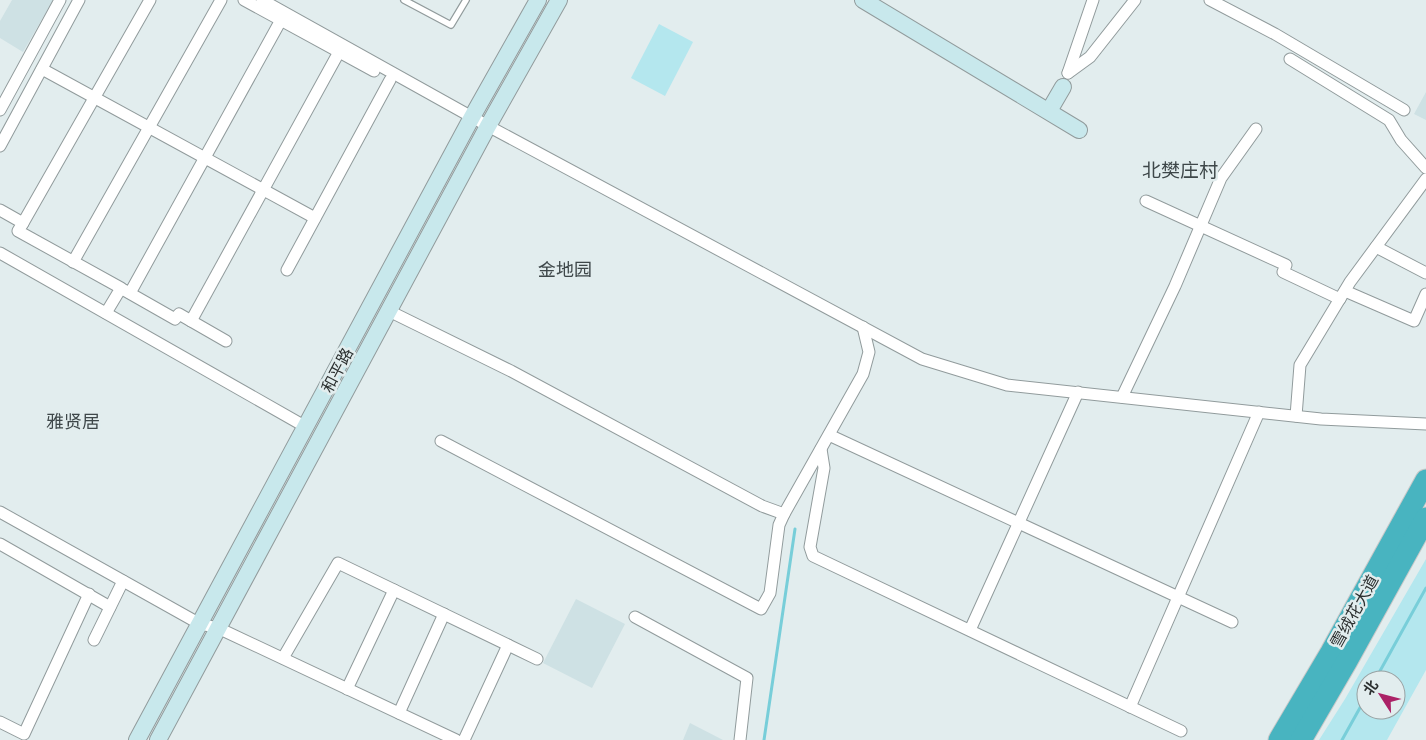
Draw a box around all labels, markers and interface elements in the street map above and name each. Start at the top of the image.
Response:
district label: 北樊庄村 [1142,157,1218,183]
district label: 金地园 [538,257,592,282]
street label: 和平路 [316,344,358,396]
district label: 雅贤居 [46,409,100,434]
street label: 雪绒花大道 [1325,571,1383,651]
north arrow [1356,670,1406,720]
text: 北 [1358,676,1383,699]

